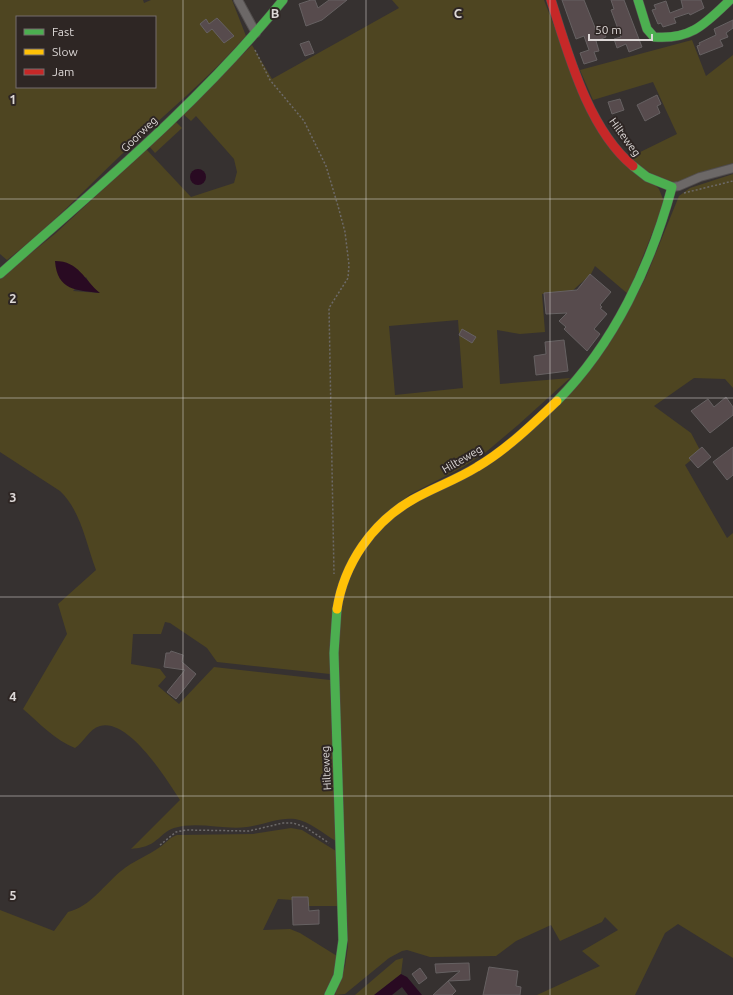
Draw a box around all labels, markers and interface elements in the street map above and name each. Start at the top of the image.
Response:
text: B [271,6,280,20]
text: C [454,6,463,20]
legend [16,16,156,88]
scale bar [589,16,652,42]
text: 50 m [595,23,622,36]
text: Fast [52,25,74,38]
text: Slow [52,45,78,58]
text: Jam [52,65,74,78]
text: 1 [9,92,17,106]
street label: Goorweg [118,114,160,154]
street label: Hilteweg [607,115,643,159]
text: 2 [9,291,17,305]
street label: Hilteweg [440,443,484,475]
text: 3 [9,490,17,504]
text: 4 [9,689,17,703]
street label: Hilteweg [319,745,333,791]
text: 5 [9,888,17,902]

